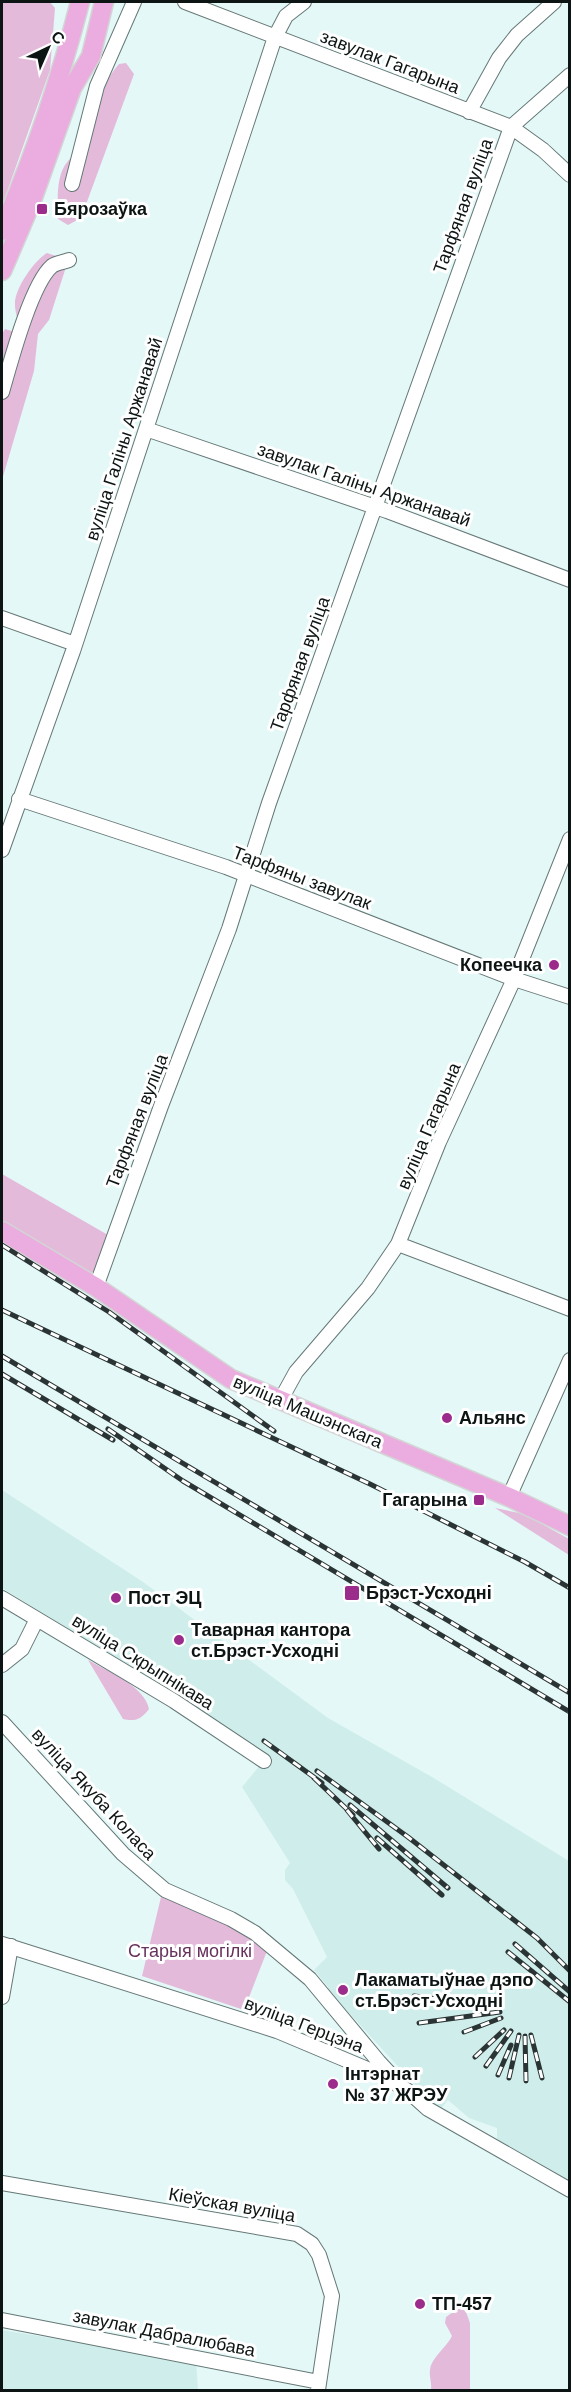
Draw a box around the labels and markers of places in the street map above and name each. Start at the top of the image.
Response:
place label: Бярозаўка [54,199,148,219]
marker: Бярозаўка [35,202,49,216]
place label: Копеечка [460,955,543,975]
marker: Копеечка [547,958,561,972]
place label: Альянс [459,1408,526,1428]
marker: Альянс [440,1411,454,1425]
place label: Гагарына [382,1490,468,1510]
marker: Гагарына [472,1493,486,1507]
place label: Брэст-Усходні [366,1583,492,1603]
marker: Брэст-Усходні [343,1584,361,1602]
place label: Пост ЭЦ [128,1588,202,1608]
marker: Пост ЭЦ [109,1591,123,1605]
place label: Таварная кантора ст.Брэст-Усходні [191,1620,351,1661]
marker: Таварная кантора ст.Брэст-Усходні [172,1633,186,1647]
place label: Лакаматыўнае дэпо ст.Брэст-Усходні [355,1970,534,2011]
marker: Лакаматыўнае дэпо ст.Брэст-Усходні [336,1983,350,1997]
place label: Інтэрнат № 37 ЖРЭУ [345,2064,448,2105]
marker: Інтэрнат № 37 ЖРЭУ [326,2077,340,2091]
place label: ТП-457 [432,2294,492,2314]
marker: ТП-457 [413,2297,427,2311]

